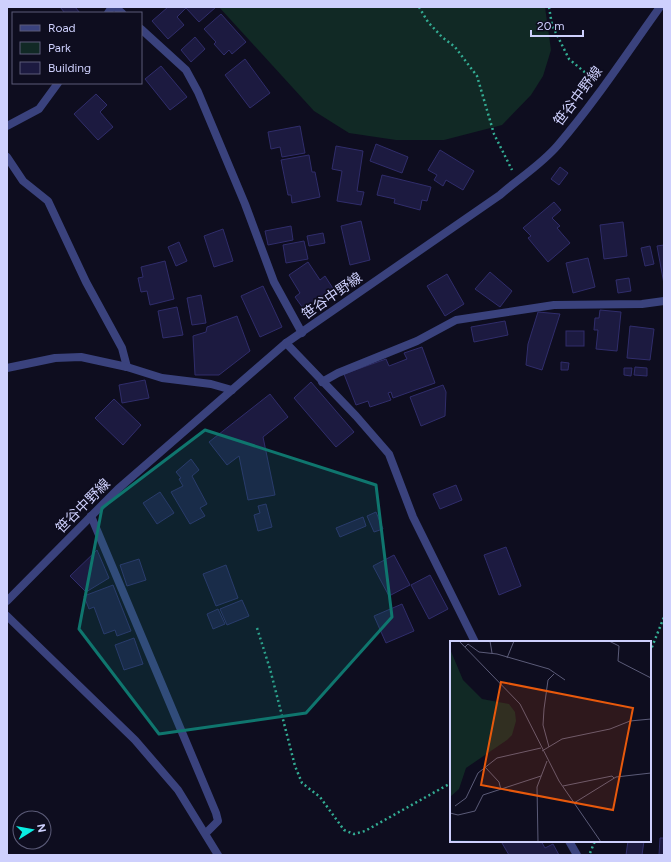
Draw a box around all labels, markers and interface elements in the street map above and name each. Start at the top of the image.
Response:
legend [12,12,142,84]
scale bar [531,12,583,38]
text: 20 m [537,19,565,33]
text: Road [48,21,76,35]
text: Park [48,41,71,55]
text: Building [48,61,91,75]
street label: 笹谷中野線 [550,63,606,129]
street label: 笹谷中野線 [298,269,366,323]
street label: 笹谷中野線 [52,475,114,537]
inset map [450,641,651,842]
north arrow [12,810,52,850]
text: N [34,823,49,834]

